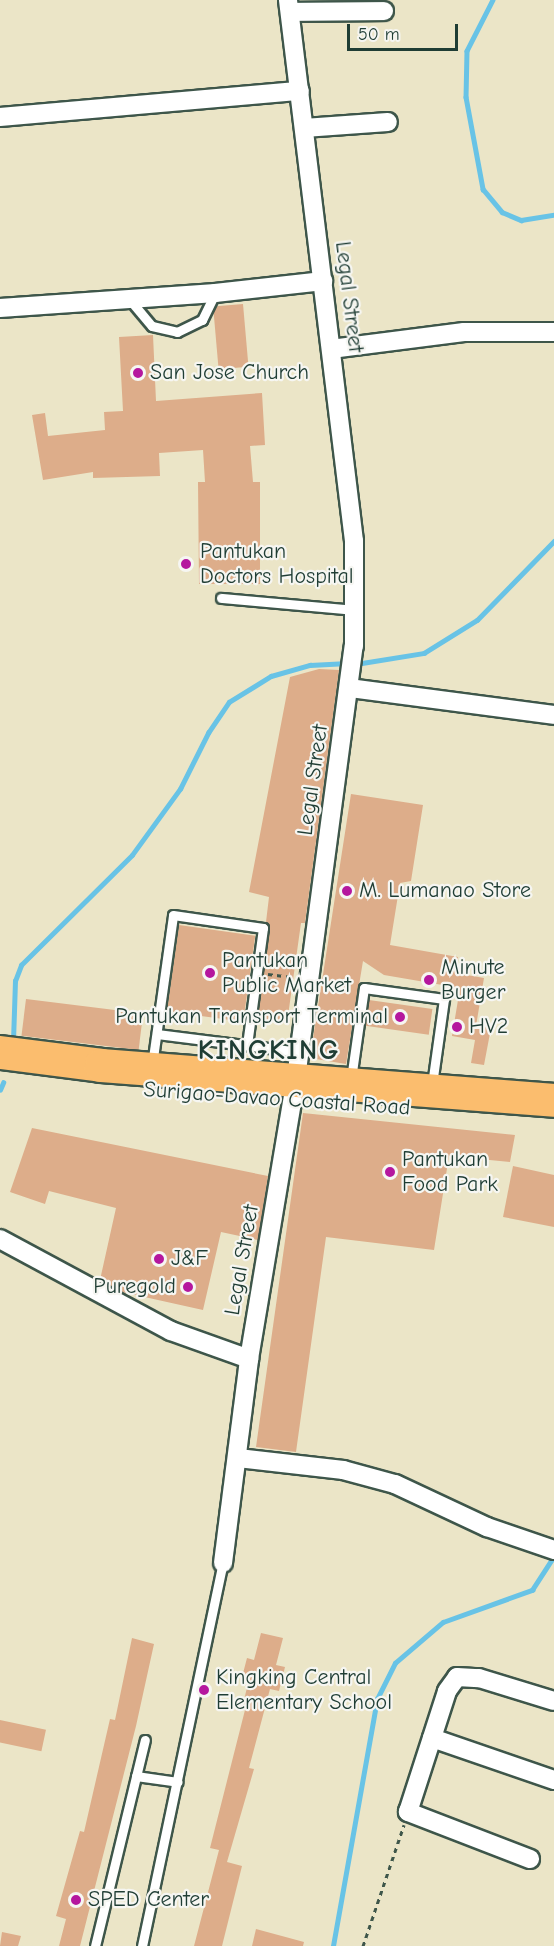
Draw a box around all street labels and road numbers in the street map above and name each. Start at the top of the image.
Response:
street label: Legal Street [329,240,369,354]
street label: Legal Street [292,723,334,837]
street label: Surigao-Davao Coastal Road [143,1077,411,1121]
street label: Legal Street [219,1203,265,1317]

